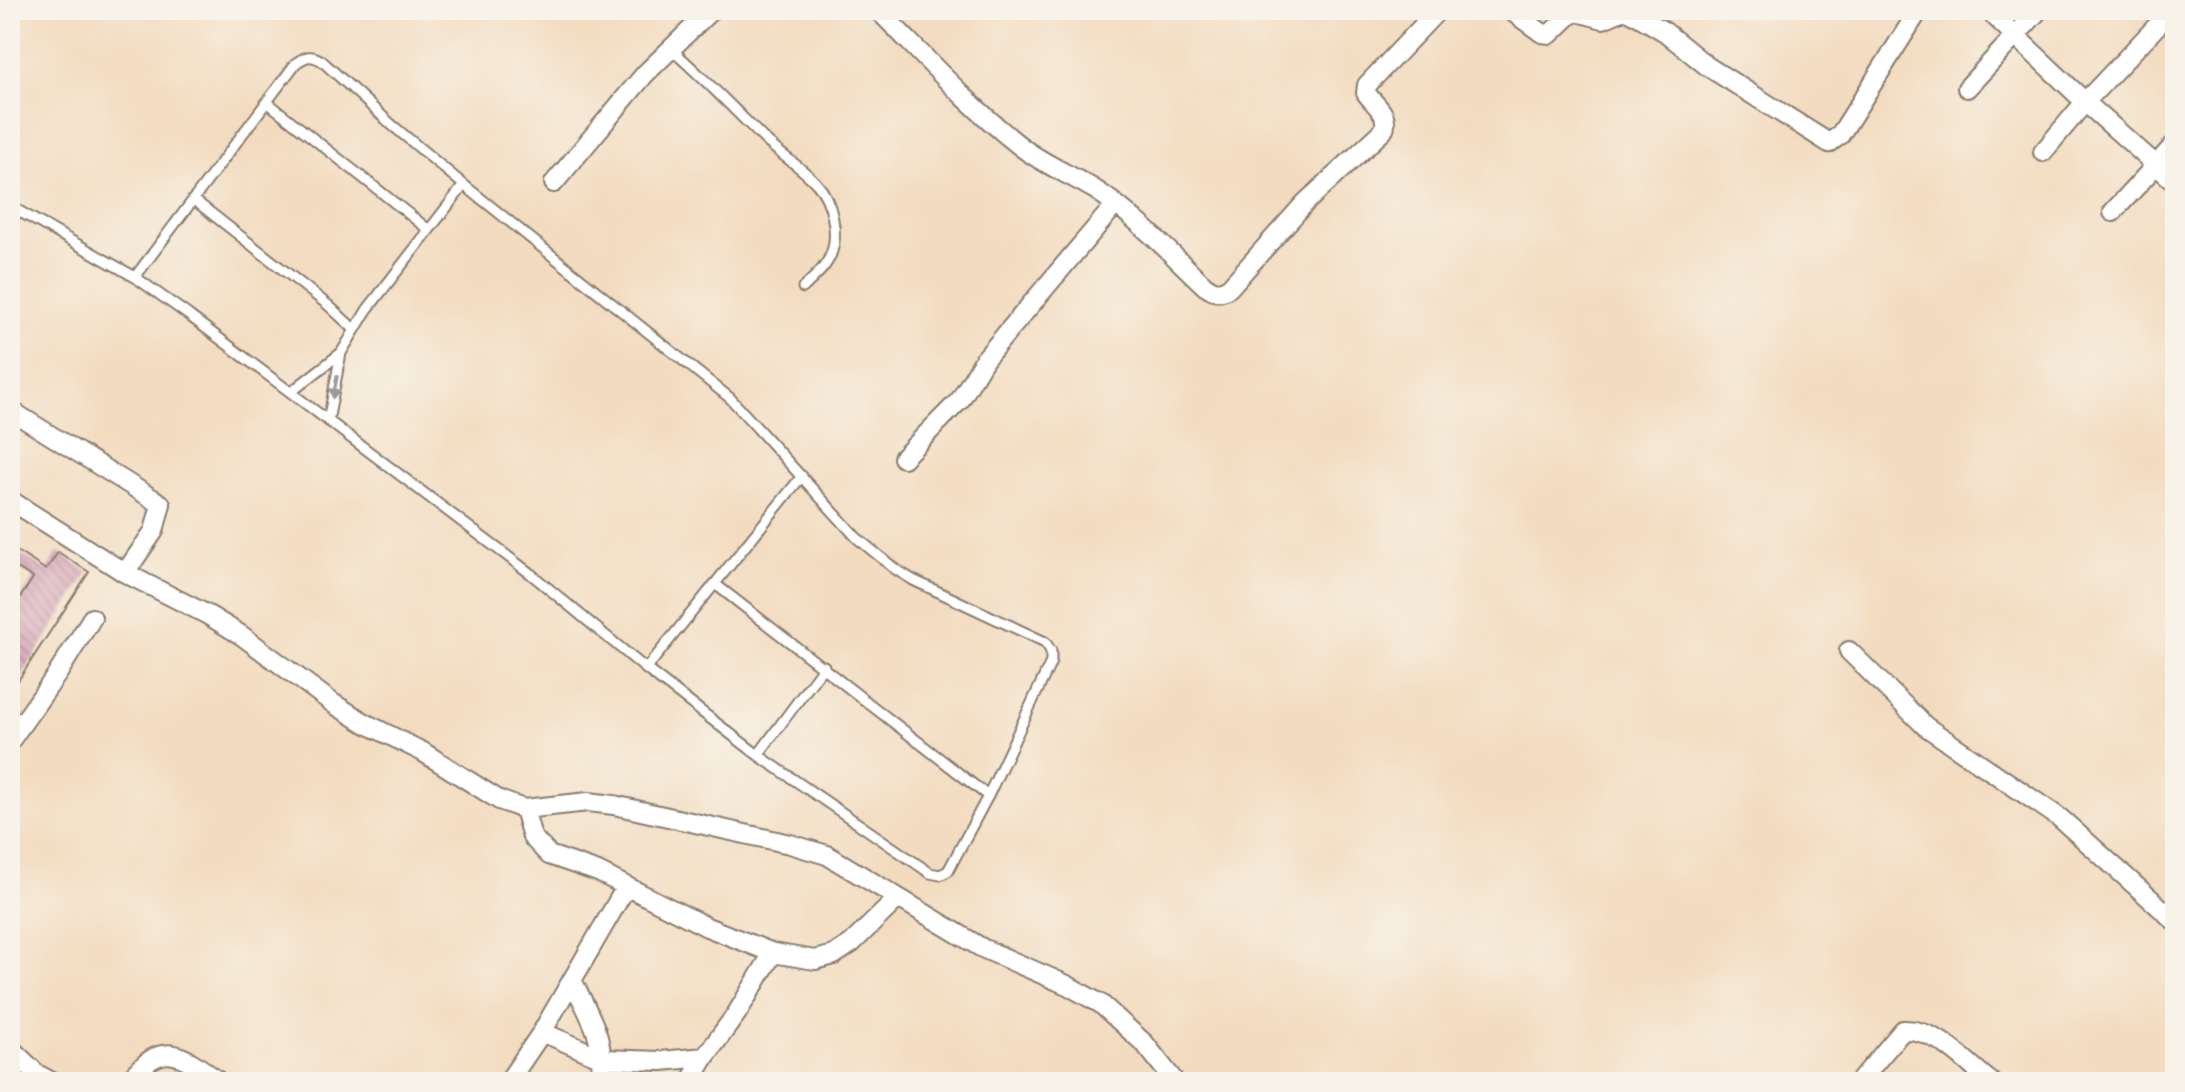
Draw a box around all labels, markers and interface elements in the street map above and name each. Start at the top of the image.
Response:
one-way arrow [328,375,340,400]

